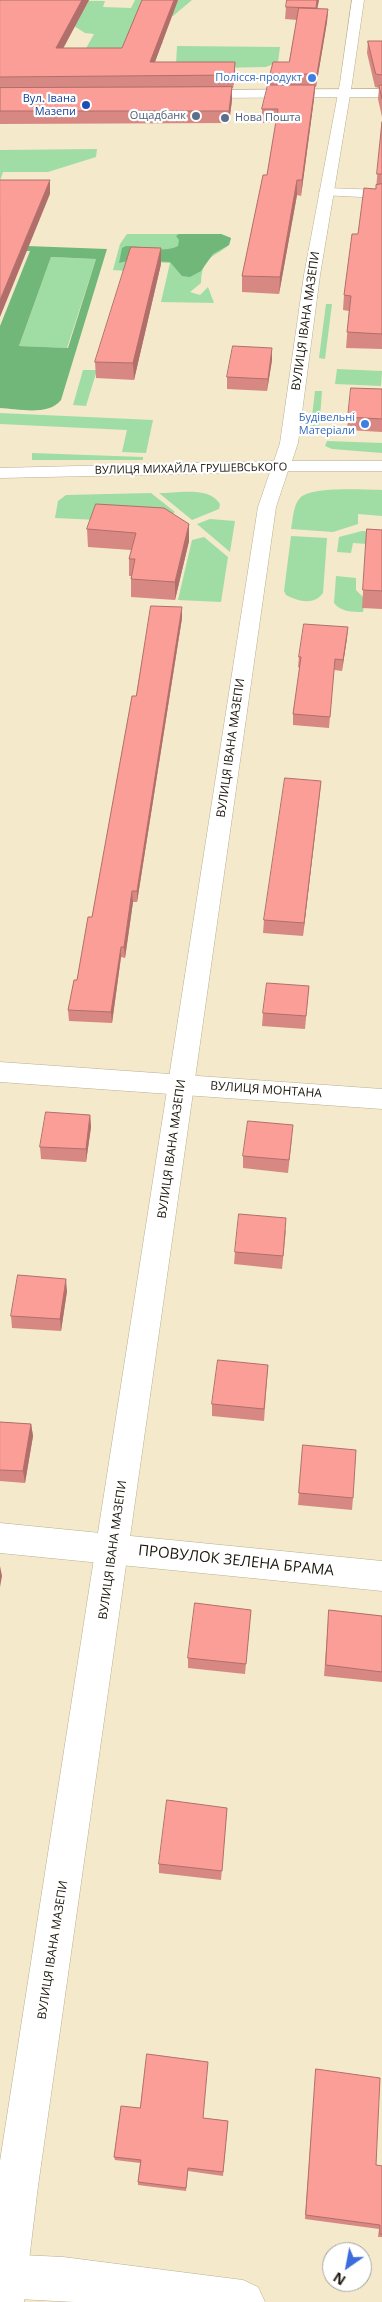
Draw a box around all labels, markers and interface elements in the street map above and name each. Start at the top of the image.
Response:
place label: Полісся-продукт [215,71,302,85]
marker: Полісся-продукт [306,72,318,84]
place label: Вул. Івана Мазепи [23,92,76,118]
marker: Вул. Івана Мазепи [80,99,92,111]
place label: Ощадбанк [130,109,186,123]
marker: Ощадбанк [190,110,202,122]
place label: Нова Пошта [235,111,301,125]
marker: Нова Пошта [219,112,231,124]
street label: ВУЛИЦЯ ІВАНА МАЗЕПИ [289,250,323,392]
place label: Будівельні Матеріали [299,411,355,437]
marker: Будівельні Матеріали [359,418,371,430]
street label: ВУЛИЦЯ МИХАЙЛА ГРУШЕВСЬКОГО [95,461,287,477]
street label: ВУЛИЦЯ ІВАНА МАЗЕПИ [214,677,248,819]
street label: ВУЛИЦЯ ІВАНА МАЗЕПИ [155,1078,189,1220]
street label: ВУЛИЦЯ МОНТАНА [210,1079,322,1101]
street label: ВУЛИЦЯ ІВАНА МАЗЕПИ [96,1479,130,1621]
street label: ПРОВУЛОК ЗЕЛЕНА БРАМА [137,1542,335,1580]
street label: ВУЛИЦЯ ІВАНА МАЗЕПИ [35,1880,71,2020]
north arrow [322,2242,372,2292]
text: N [329,2268,349,2290]

